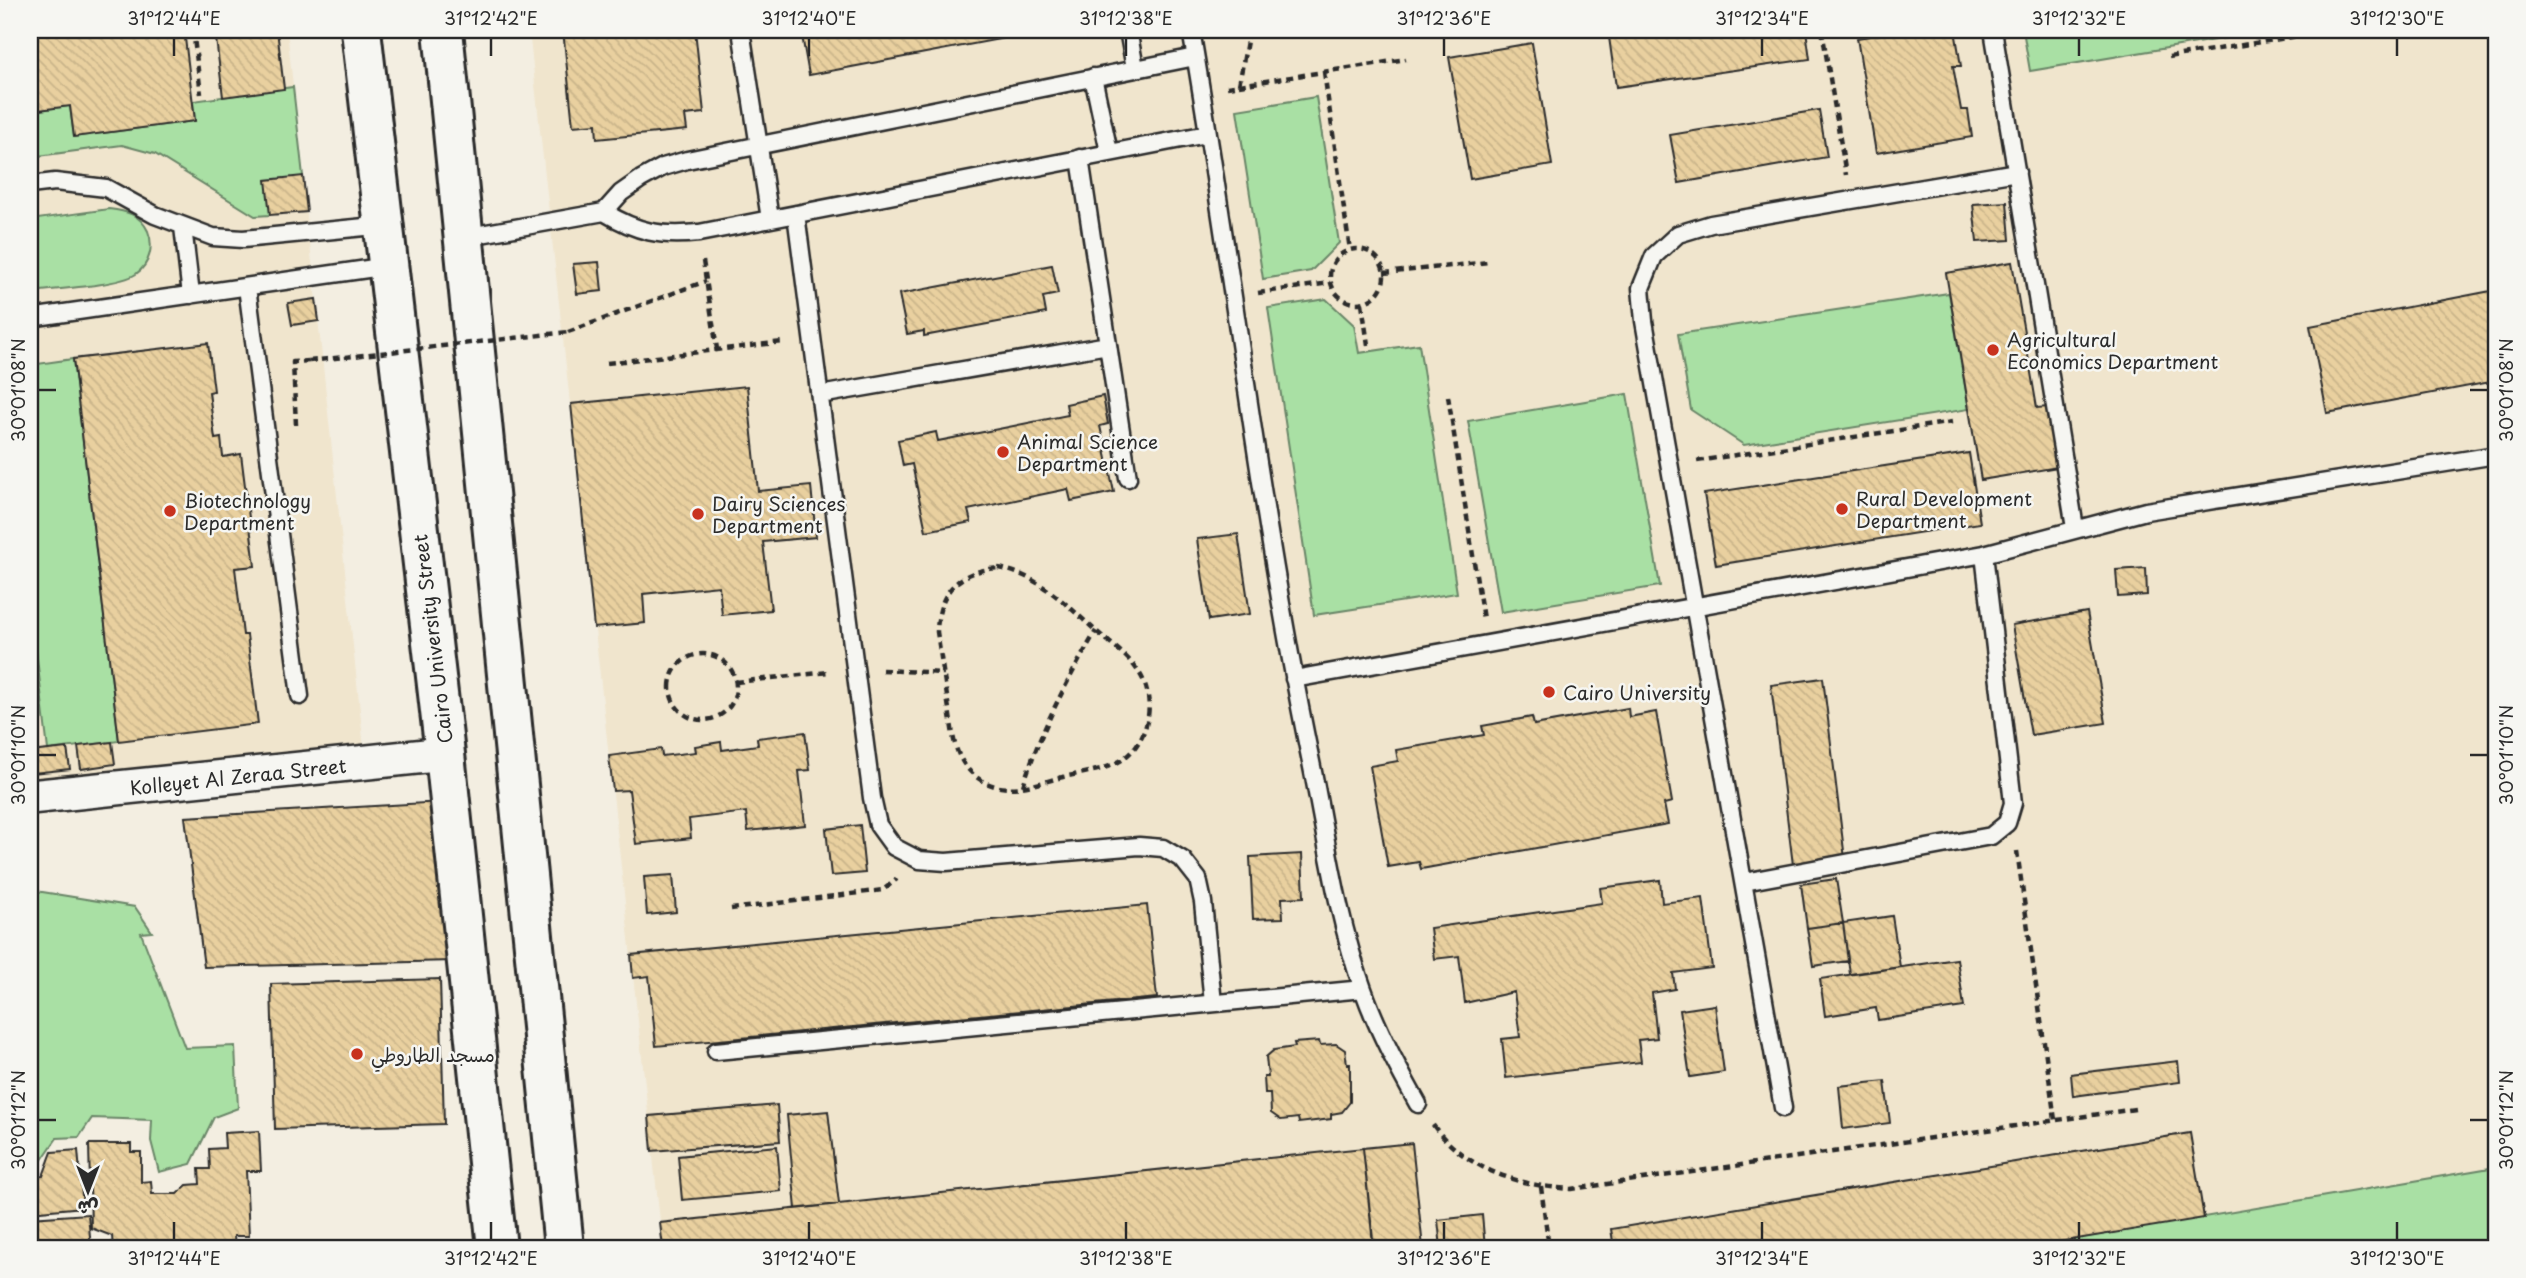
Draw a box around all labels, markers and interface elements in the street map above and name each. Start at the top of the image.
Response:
text: 31°12'44"E [127,4,221,31]
text: 31°12'42"E [444,4,538,31]
text: 31°12'40"E [762,4,856,31]
text: 31°12'38"E [1079,4,1173,31]
text: 31°12'36"E [1397,4,1491,31]
text: 31°12'34"E [1715,4,1809,31]
text: 31°12'32"E [2032,4,2126,31]
text: 31°12'30"E [2349,4,2445,31]
place label: Agricultural Economics Department [2007,325,2218,375]
text: 30°01'08"N [4,338,31,442]
text: 30°01'08"N [2492,338,2519,442]
marker: Agricultural Economics Department [1985,342,2001,358]
place label: Animal Science Department [1017,427,1158,477]
marker: Animal Science Department [995,444,1011,460]
place label: Rural Development Department [1856,484,2032,534]
place label: Biotechnology Department [184,486,311,536]
place label: Dairy Sciences Department [712,489,846,539]
marker: Rural Development Department [1834,501,1850,517]
marker: Biotechnology Department [162,503,178,519]
marker: Dairy Sciences Department [690,506,706,522]
street label: Cairo University Street [405,533,459,745]
place label: Cairo University [1563,678,1711,706]
marker: Cairo University [1541,684,1557,700]
text: 30°01'10"N [4,705,31,805]
text: 30°01'10"N [2492,705,2519,805]
street label: Kolleyet Al Zeraa Street [128,751,348,801]
place label: مسجد الطاروطي [371,1040,495,1072]
marker: مسجد الطاروطي [349,1046,365,1062]
text: 30°01'12"N [4,1070,31,1170]
text: 30°01'12"N [2492,1070,2519,1170]
north arrow [52,1156,122,1226]
text: ش [77,1195,98,1223]
text: 31°12'44"E [127,1244,221,1271]
text: 31°12'42"E [444,1244,538,1271]
text: 31°12'40"E [762,1244,856,1271]
text: 31°12'38"E [1079,1244,1173,1271]
text: 31°12'36"E [1397,1244,1491,1271]
text: 31°12'34"E [1715,1244,1809,1271]
text: 31°12'32"E [2032,1244,2126,1271]
text: 31°12'30"E [2349,1244,2445,1271]

